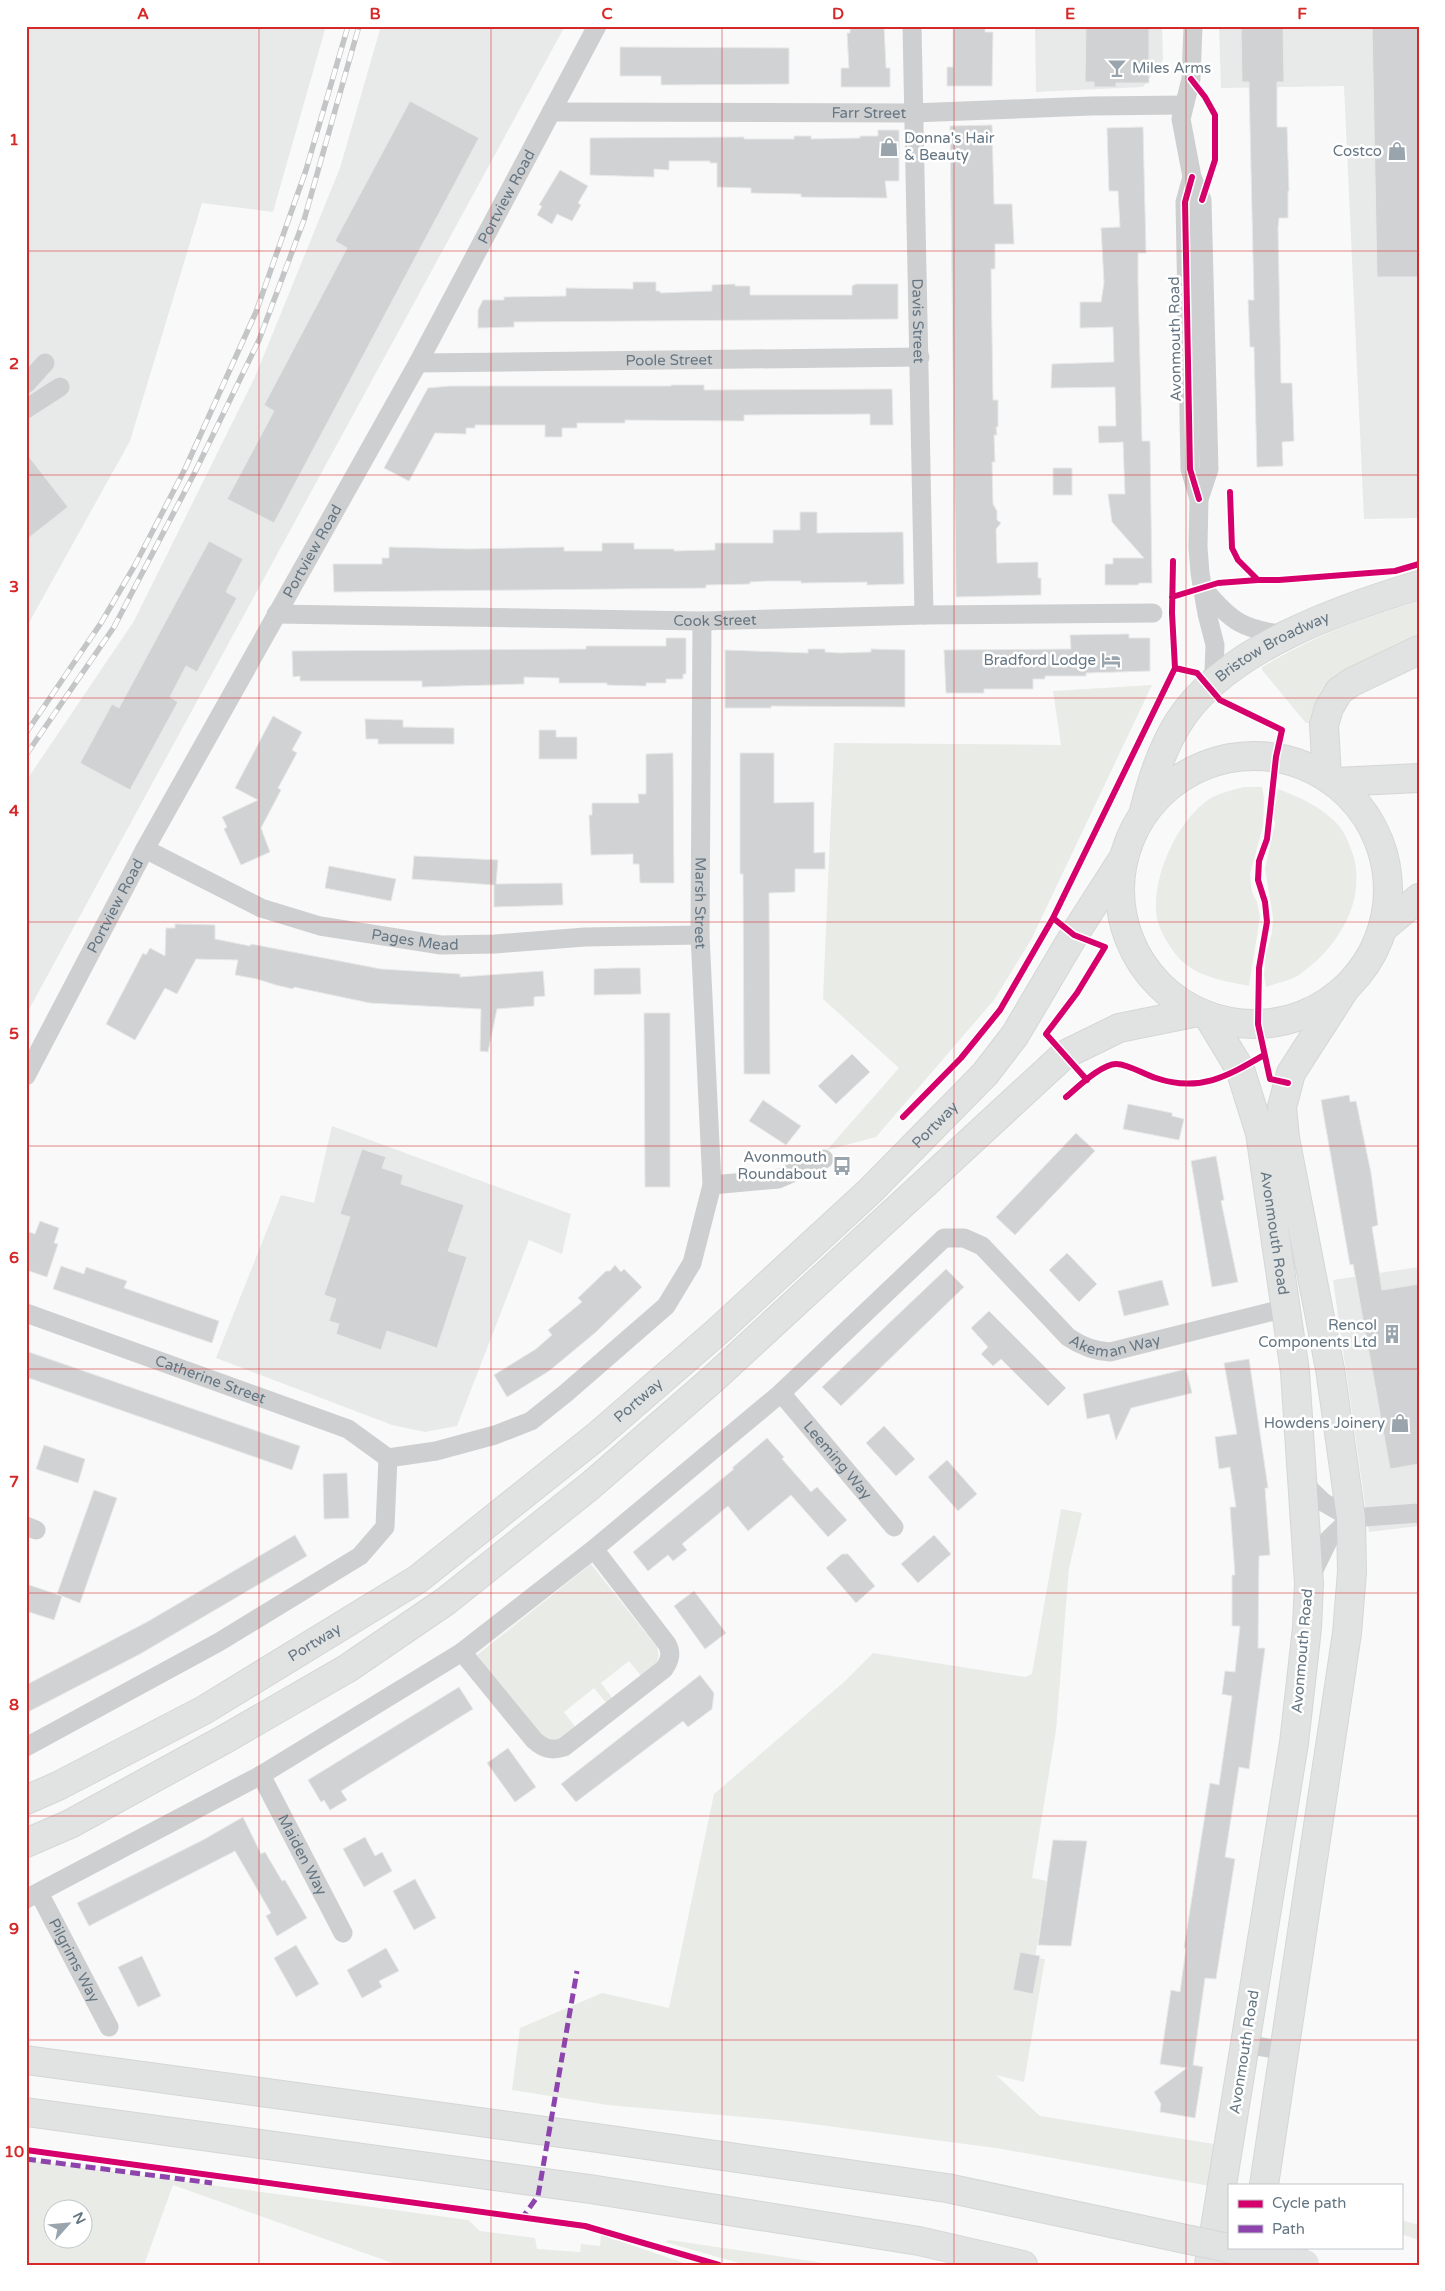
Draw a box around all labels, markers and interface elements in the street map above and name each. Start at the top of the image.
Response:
text: A [137,4,149,24]
text: B [369,4,381,24]
text: C [601,4,613,24]
text: D [832,4,844,24]
text: E [1065,4,1075,24]
text: F [1297,4,1307,24]
bar icon: Miles Arms [1106,57,1128,79]
place label: Miles Arms [1132,59,1211,77]
street label: Farr Street [832,104,907,122]
place label: Donna's Hair & Beauty [904,129,995,164]
text: 1 [9,130,19,150]
shop icon: Donna's Hair & Beauty [878,136,900,158]
shop icon: Costco [1386,140,1408,162]
place label: Costco [1333,142,1382,160]
street label: Portview Road [474,147,539,247]
street label: Avonmouth Road [1165,276,1185,402]
street label: Davis Street [908,278,928,364]
street label: Poole Street [625,350,713,370]
text: 2 [9,354,19,374]
street label: Portview Road [279,501,346,601]
text: 3 [9,577,19,597]
street label: Bristow Broadway [1211,608,1332,686]
street label: Cook Street [673,611,757,630]
hotel icon: Bradford Lodge [1100,649,1122,671]
place label: Bradford Lodge [984,651,1096,669]
text: 4 [9,801,19,821]
street label: Portview Road [83,856,147,956]
street label: Marsh Street [691,857,710,950]
street label: Pages Mead [370,925,459,954]
text: 5 [9,1024,19,1044]
street label: Portway [908,1098,962,1152]
place label: Avonmouth Roundabout [738,1148,827,1183]
bus stop icon: Avonmouth Roundabout [831,1155,853,1177]
street label: Avonmouth Road [1257,1170,1293,1296]
text: 6 [9,1248,19,1268]
place label: Rencol Components Ltd [1258,1316,1377,1351]
building icon: Rencol Components Ltd [1381,1323,1403,1345]
street label: Akeman Way [1066,1331,1162,1361]
street label: Catherine Street [153,1351,268,1408]
street label: Portway [610,1374,666,1426]
shop icon: Howdens Joinery [1389,1412,1411,1434]
place label: Howdens Joinery [1264,1414,1385,1432]
street label: Leeming Way [800,1418,876,1503]
text: 7 [9,1472,19,1492]
street label: Avonmouth Road [1288,1588,1316,1714]
street label: Portway [285,1619,344,1665]
text: 8 [9,1695,19,1715]
street label: Maiden Way [274,1811,331,1898]
street label: Pilgrims Way [45,1915,104,2005]
text: 9 [9,1919,19,1939]
street label: Avonmouth Road [1225,1989,1263,2115]
text: 10 [4,2142,24,2162]
legend [1228,2184,1402,2248]
text: Cycle path [1272,2194,1346,2212]
north arrow [42,2198,92,2248]
text: N [69,2209,89,2227]
text: Path [1272,2220,1305,2238]

